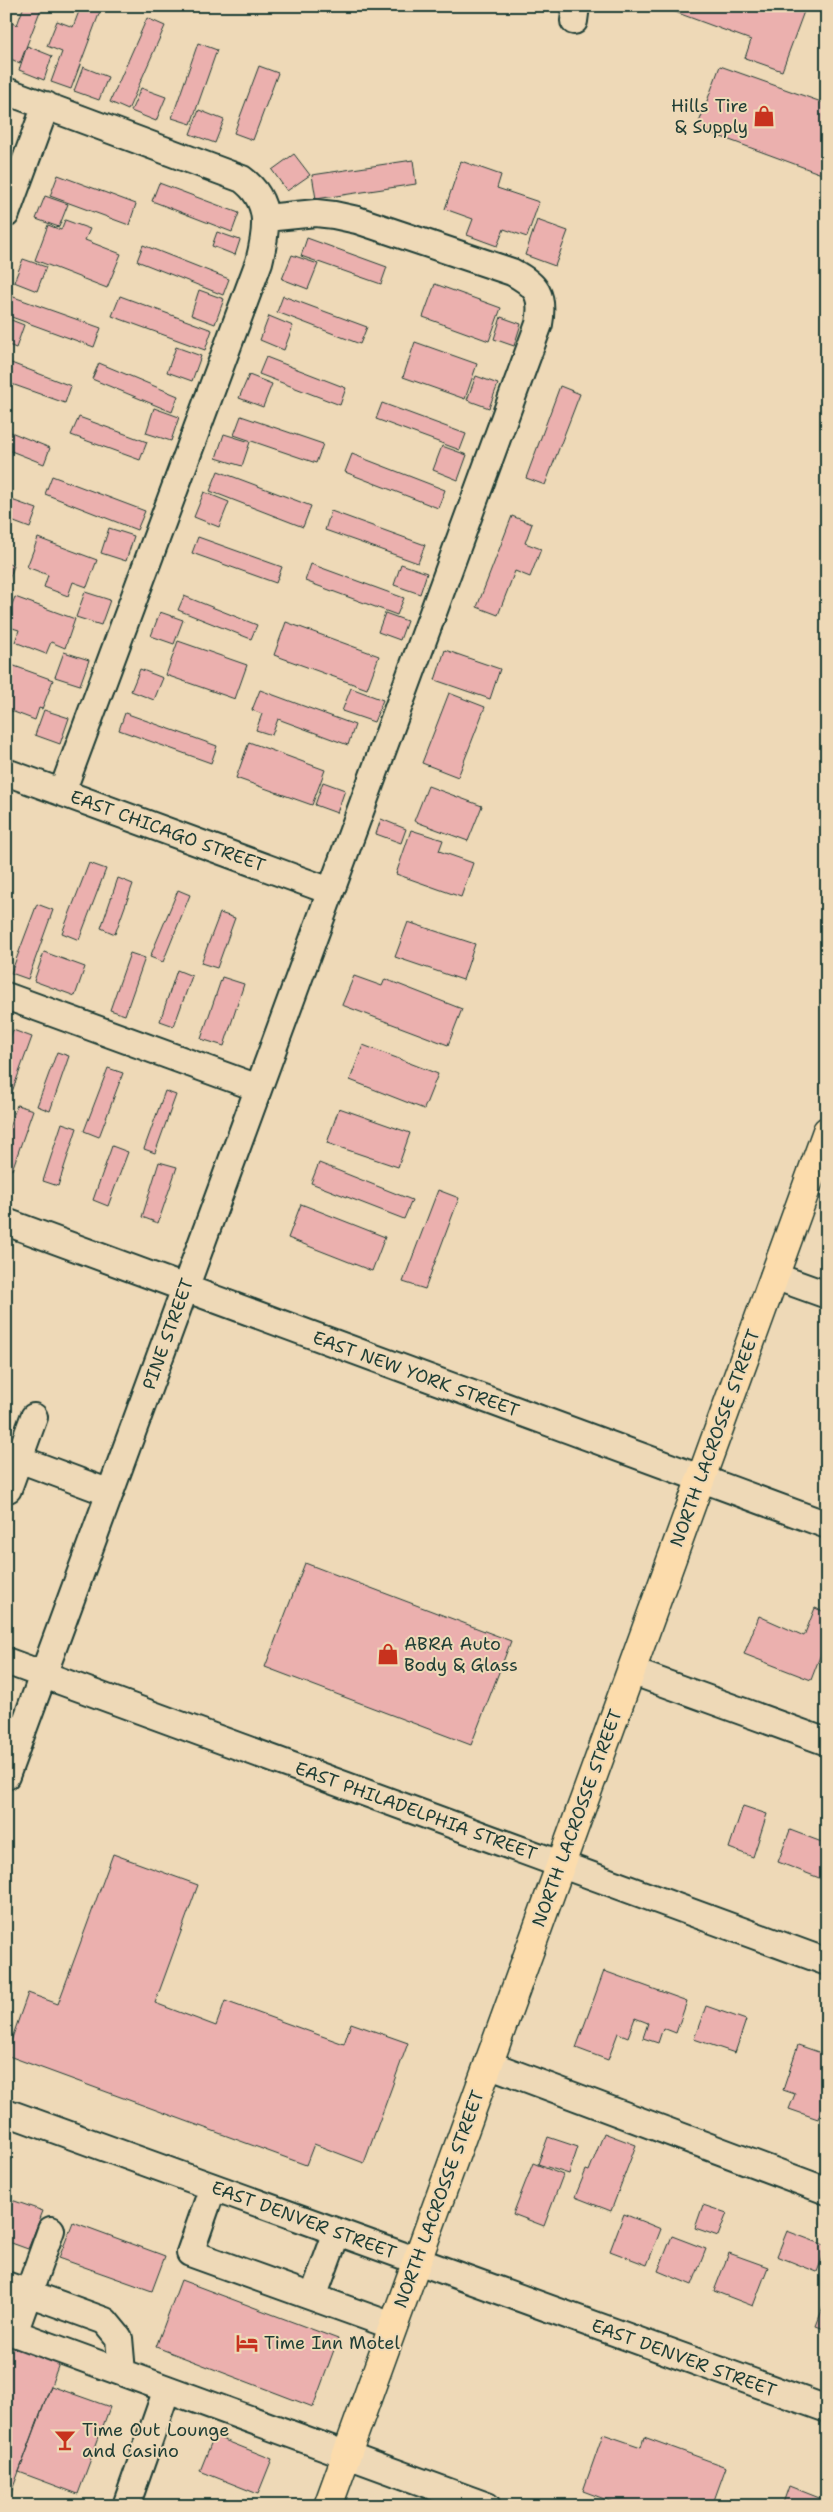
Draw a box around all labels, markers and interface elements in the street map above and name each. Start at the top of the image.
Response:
place label: Hills Tire & Supply [671,94,748,139]
shop icon: Hills Tire & Supply [751,103,777,129]
street label: EAST CHICAGO STREET [67,784,269,878]
street label: PINE STREET [137,1275,199,1393]
street label: EAST NEW YORK STREET [309,1325,523,1423]
street label: NORTH LACROSSE STREET [664,1326,766,1550]
place label: ABRA Auto Body & Glass [404,1632,518,1677]
shop icon: ABRA Auto Body & Glass [375,1641,401,1667]
street label: NORTH LACROSSE STREET [526,1706,628,1930]
street label: EAST PHILADELPHIA STREET [292,1756,540,1866]
street label: NORTH LACROSSE STREET [388,2087,490,2311]
street label: EAST DENVER STREET [208,2175,400,2265]
street label: EAST DENVER STREET [588,2313,780,2403]
hotel icon: Time Inn Motel [234,2330,260,2356]
place label: Time Inn Motel [264,2331,400,2355]
place label: Time Out Lounge and Casino [82,2418,229,2463]
bar icon: Time Out Lounge and Casino [52,2427,78,2453]

